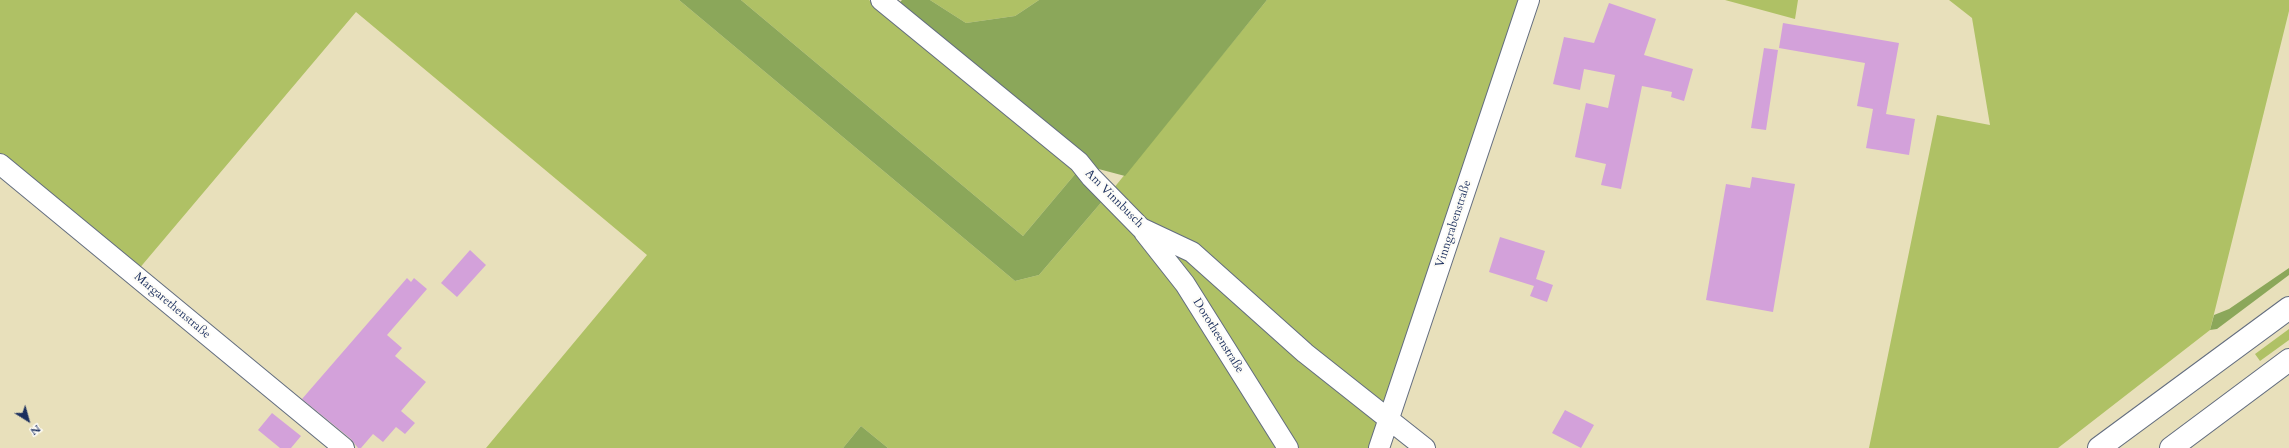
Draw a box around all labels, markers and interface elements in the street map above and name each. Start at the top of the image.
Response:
street label: Am Vinnbusch [1082,167,1146,231]
street label: Vinngrabenstraße [1433,179,1475,269]
street label: Margarethenstraße [131,270,213,342]
street label: Dorotheenstraße [1189,296,1247,376]
north arrow [8,400,48,440]
text: N [27,421,44,439]

